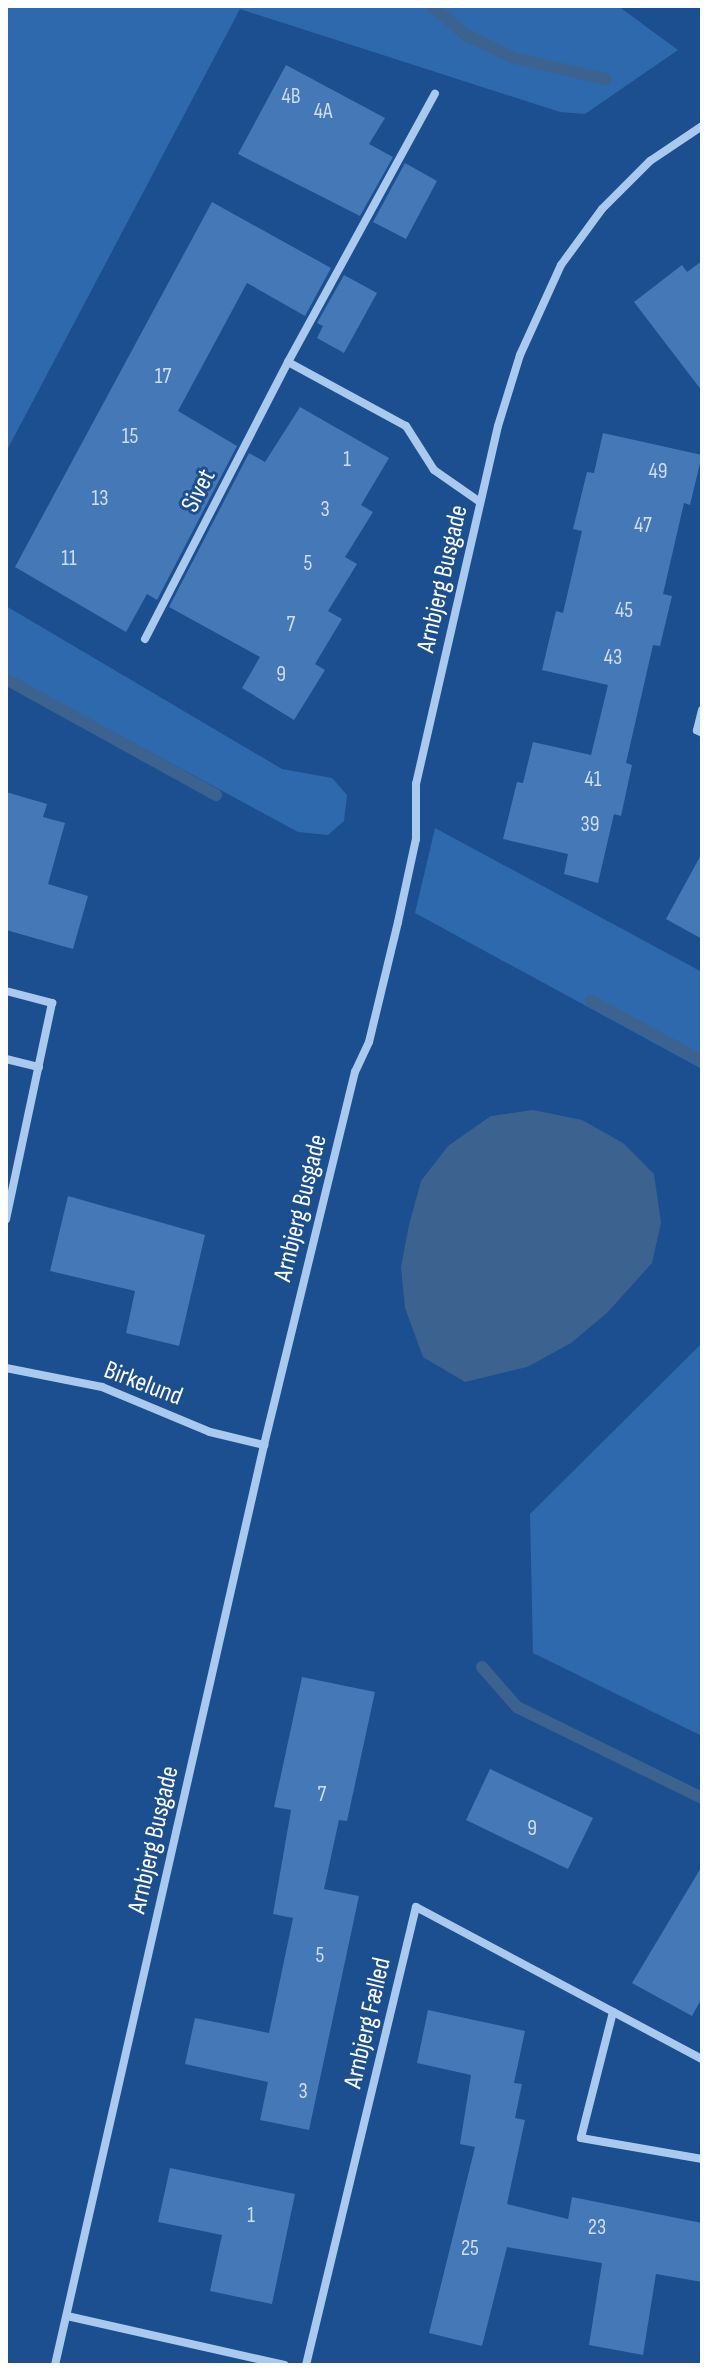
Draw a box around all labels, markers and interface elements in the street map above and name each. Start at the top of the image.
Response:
house number: 4B [282,84,300,110]
house number: 4A [314,99,332,125]
house number: 17 [155,364,171,390]
house number: 15 [122,424,138,450]
house number: 1 [343,447,351,473]
house number: 49 [649,459,667,485]
street label: Sivet [175,464,223,518]
house number: 13 [92,486,108,512]
house number: 3 [320,497,330,523]
street label: Arnbjerg Busgade [411,502,475,656]
house number: 47 [634,513,652,539]
house number: 11 [61,546,77,572]
house number: 5 [304,551,312,577]
house number: 45 [615,598,633,624]
house number: 7 [287,612,295,638]
house number: 43 [604,645,622,671]
house number: 9 [276,662,286,688]
house number: 41 [585,767,601,793]
house number: 39 [581,812,599,838]
street label: Arnbjerg Busgade [268,1131,334,1285]
street label: Birkelund [99,1355,187,1413]
street label: Arnbjerg Busgade [122,1763,186,1917]
house number: 7 [318,1782,326,1808]
house number: 9 [527,1816,537,1842]
house number: 5 [316,1943,324,1969]
street label: Arnbjerg Fælled [338,1955,398,2091]
house number: 3 [298,2079,308,2105]
house number: 1 [247,2203,255,2229]
house number: 23 [588,2215,606,2241]
house number: 25 [461,2236,479,2262]

